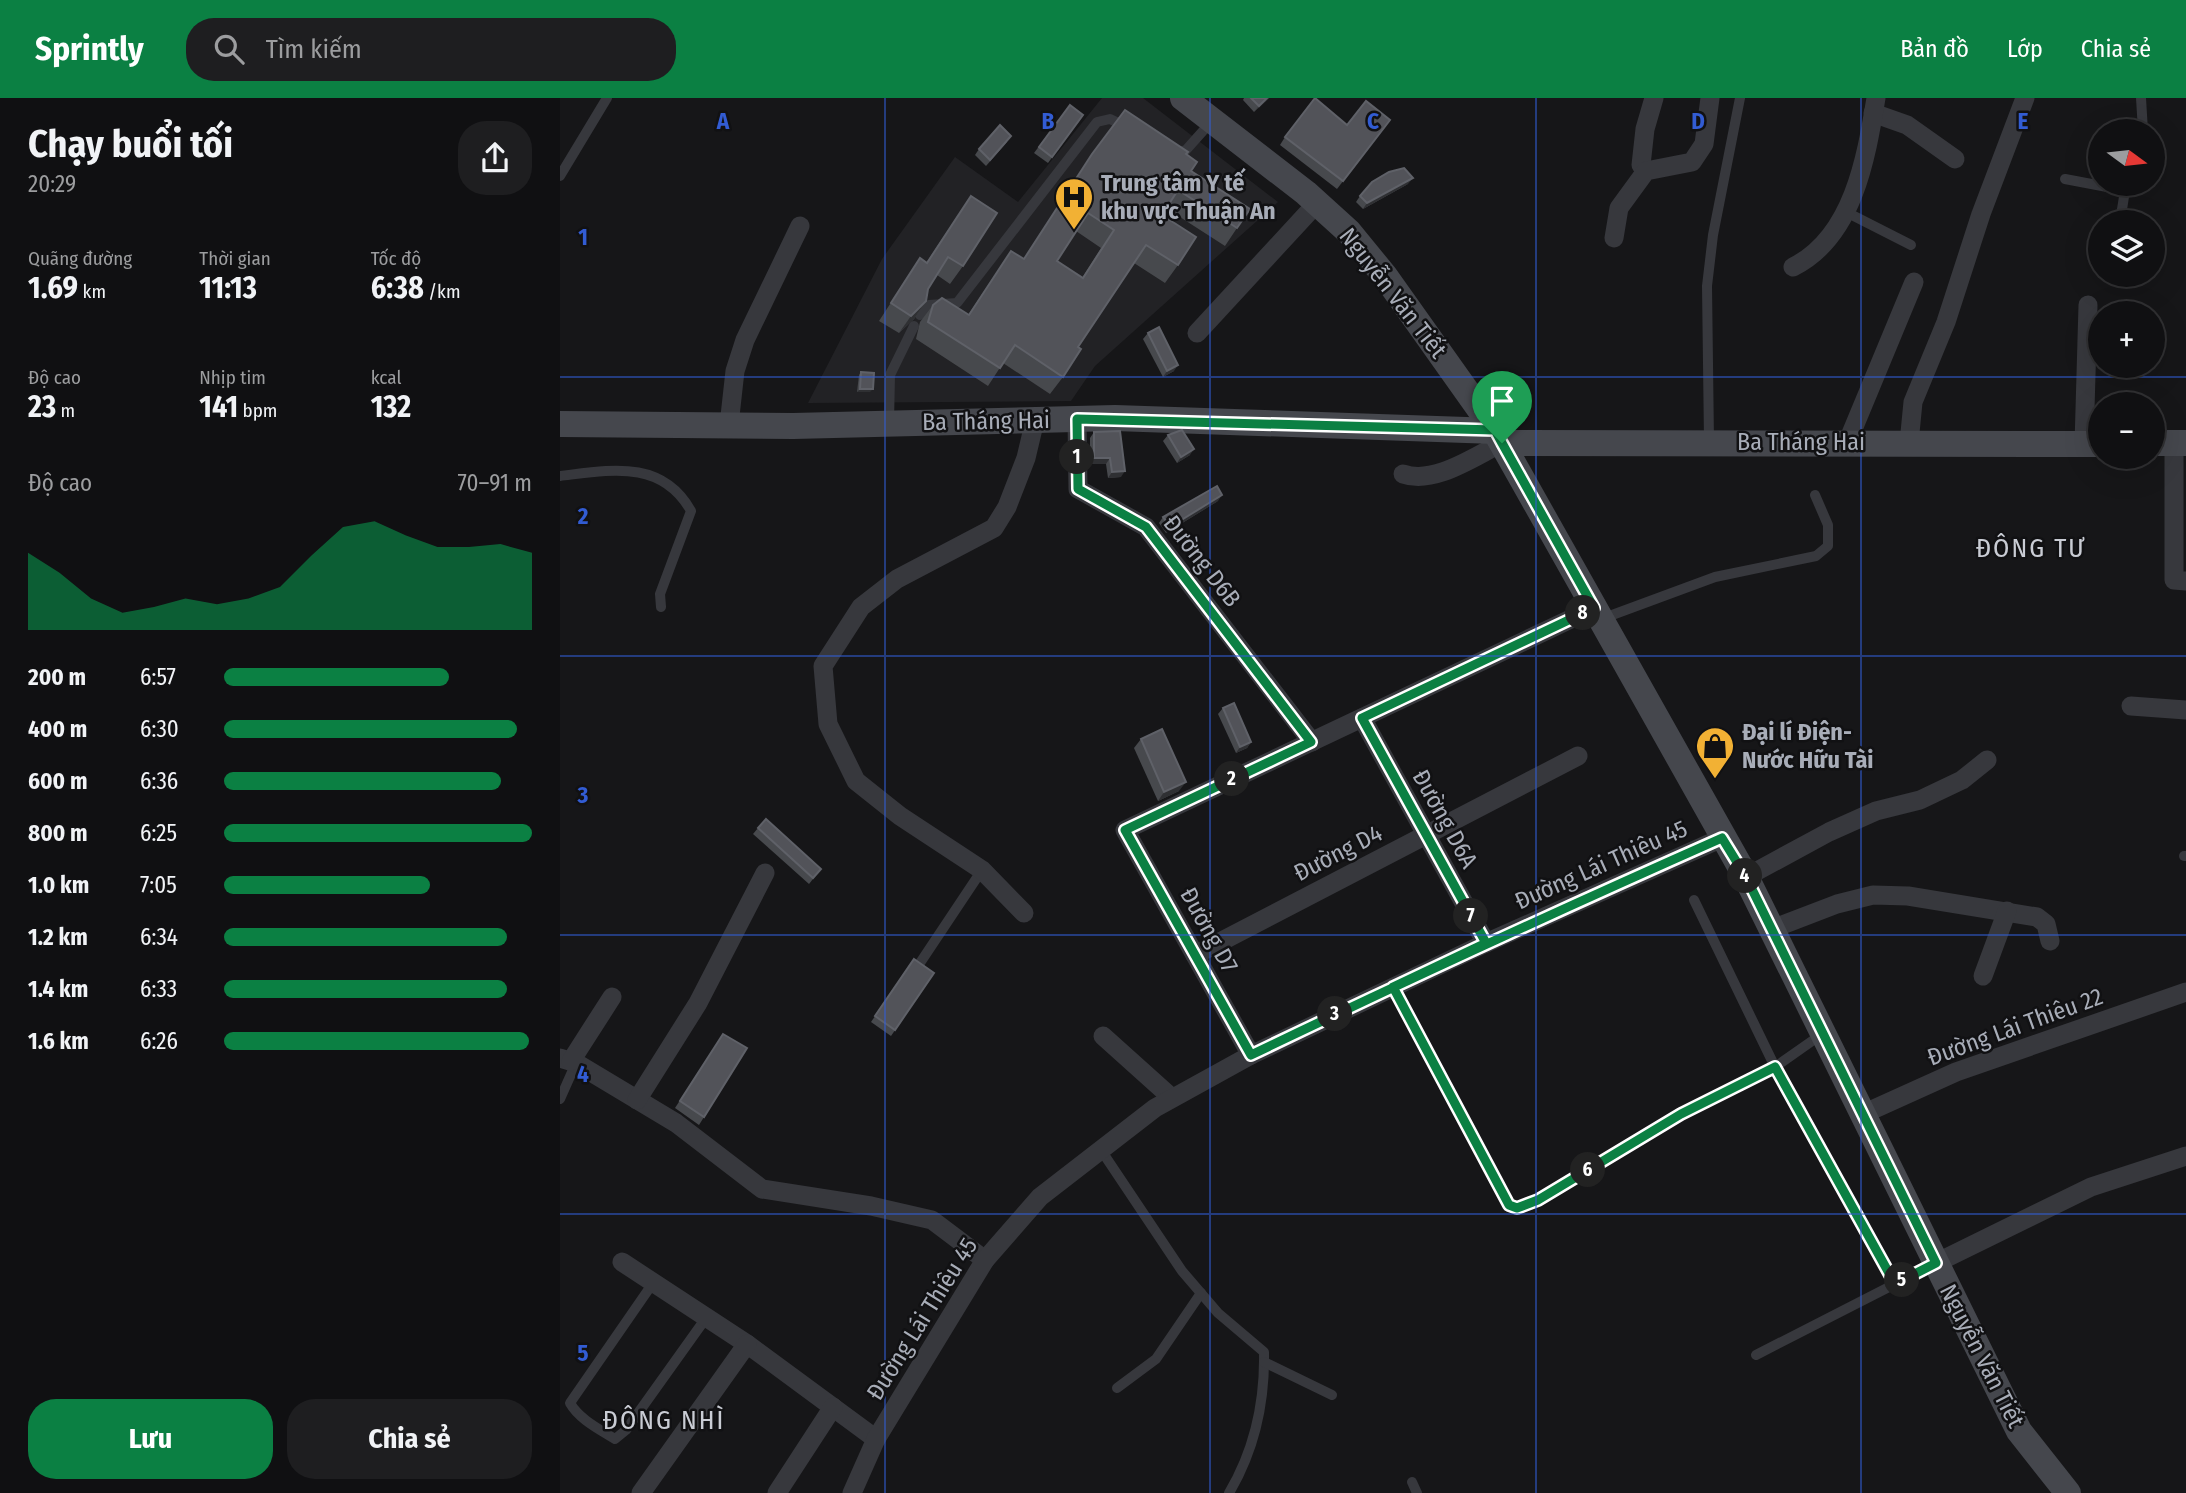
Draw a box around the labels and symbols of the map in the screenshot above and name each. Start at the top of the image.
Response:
text: A [716,107,730,135]
text: B [1042,107,1055,135]
text: C [1367,107,1379,135]
text: D [1691,107,1705,135]
text: E [2018,107,2029,135]
north arrow [2088,119,2165,196]
place label: Trung tâm Y tế khu vực Thuận An [1101,167,1276,225]
hospital icon: Trung tâm Y tế khu vực Thuận An [1053,176,1095,231]
street label: Nguyễn Văn Tiết [1334,222,1452,364]
text: 1 [578,223,588,251]
pin [1472,371,1532,443]
street label: Ba Tháng Hai [922,406,1050,436]
street label: Ba Tháng Hai [1737,428,1865,456]
pin: 1 [1060,440,1094,474]
text: 2 [577,502,589,530]
street label: Đường D6B [1158,510,1246,612]
district label: ĐÔNG TƯ [1976,533,2086,564]
pin: 8 [1566,596,1600,630]
place label: Đại lí Điện- Nước Hữu Tài [1742,718,1874,774]
shop icon: Đại lí Điện- Nước Hữu Tài [1694,725,1736,780]
pin: 2 [1214,762,1250,796]
street label: Đường D6A [1407,765,1484,873]
text: 3 [577,781,589,809]
street label: Đường Lái Thiêu 45 [1510,814,1692,916]
street label: Đường D4 [1289,819,1387,887]
pin: 4 [1728,858,1762,894]
street label: Đường D7 [1174,883,1244,978]
pin: 7 [1454,898,1488,934]
street label: Đường Lái Thiêu 22 [1924,982,2106,1072]
pin: 3 [1318,996,1352,1032]
text: 4 [577,1060,589,1088]
pin: 6 [1570,1152,1606,1188]
street label: Đường Lái Thiêu 45 [861,1233,983,1405]
pin: 5 [1884,1262,1920,1298]
street label: Nguyễn Văn Tiết [1934,1280,2030,1432]
text: 5 [577,1339,589,1367]
district label: ĐÔNG NHÌ [603,1405,725,1436]

